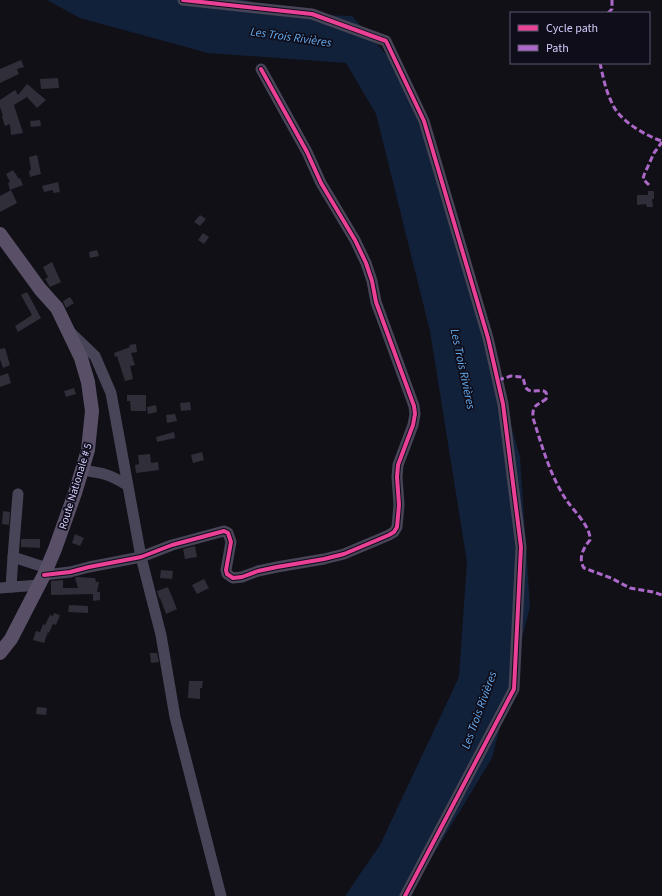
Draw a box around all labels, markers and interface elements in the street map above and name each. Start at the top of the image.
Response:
legend [510,12,650,64]
text: Cycle path [546,20,598,37]
water label: Les Trois Rivières [249,23,333,52]
text: Path [546,40,569,57]
water label: Les Trois Rivières [446,327,479,411]
street label: Route Nationale # 5 [55,441,96,531]
water label: Les Trois Rivières [457,669,502,752]

